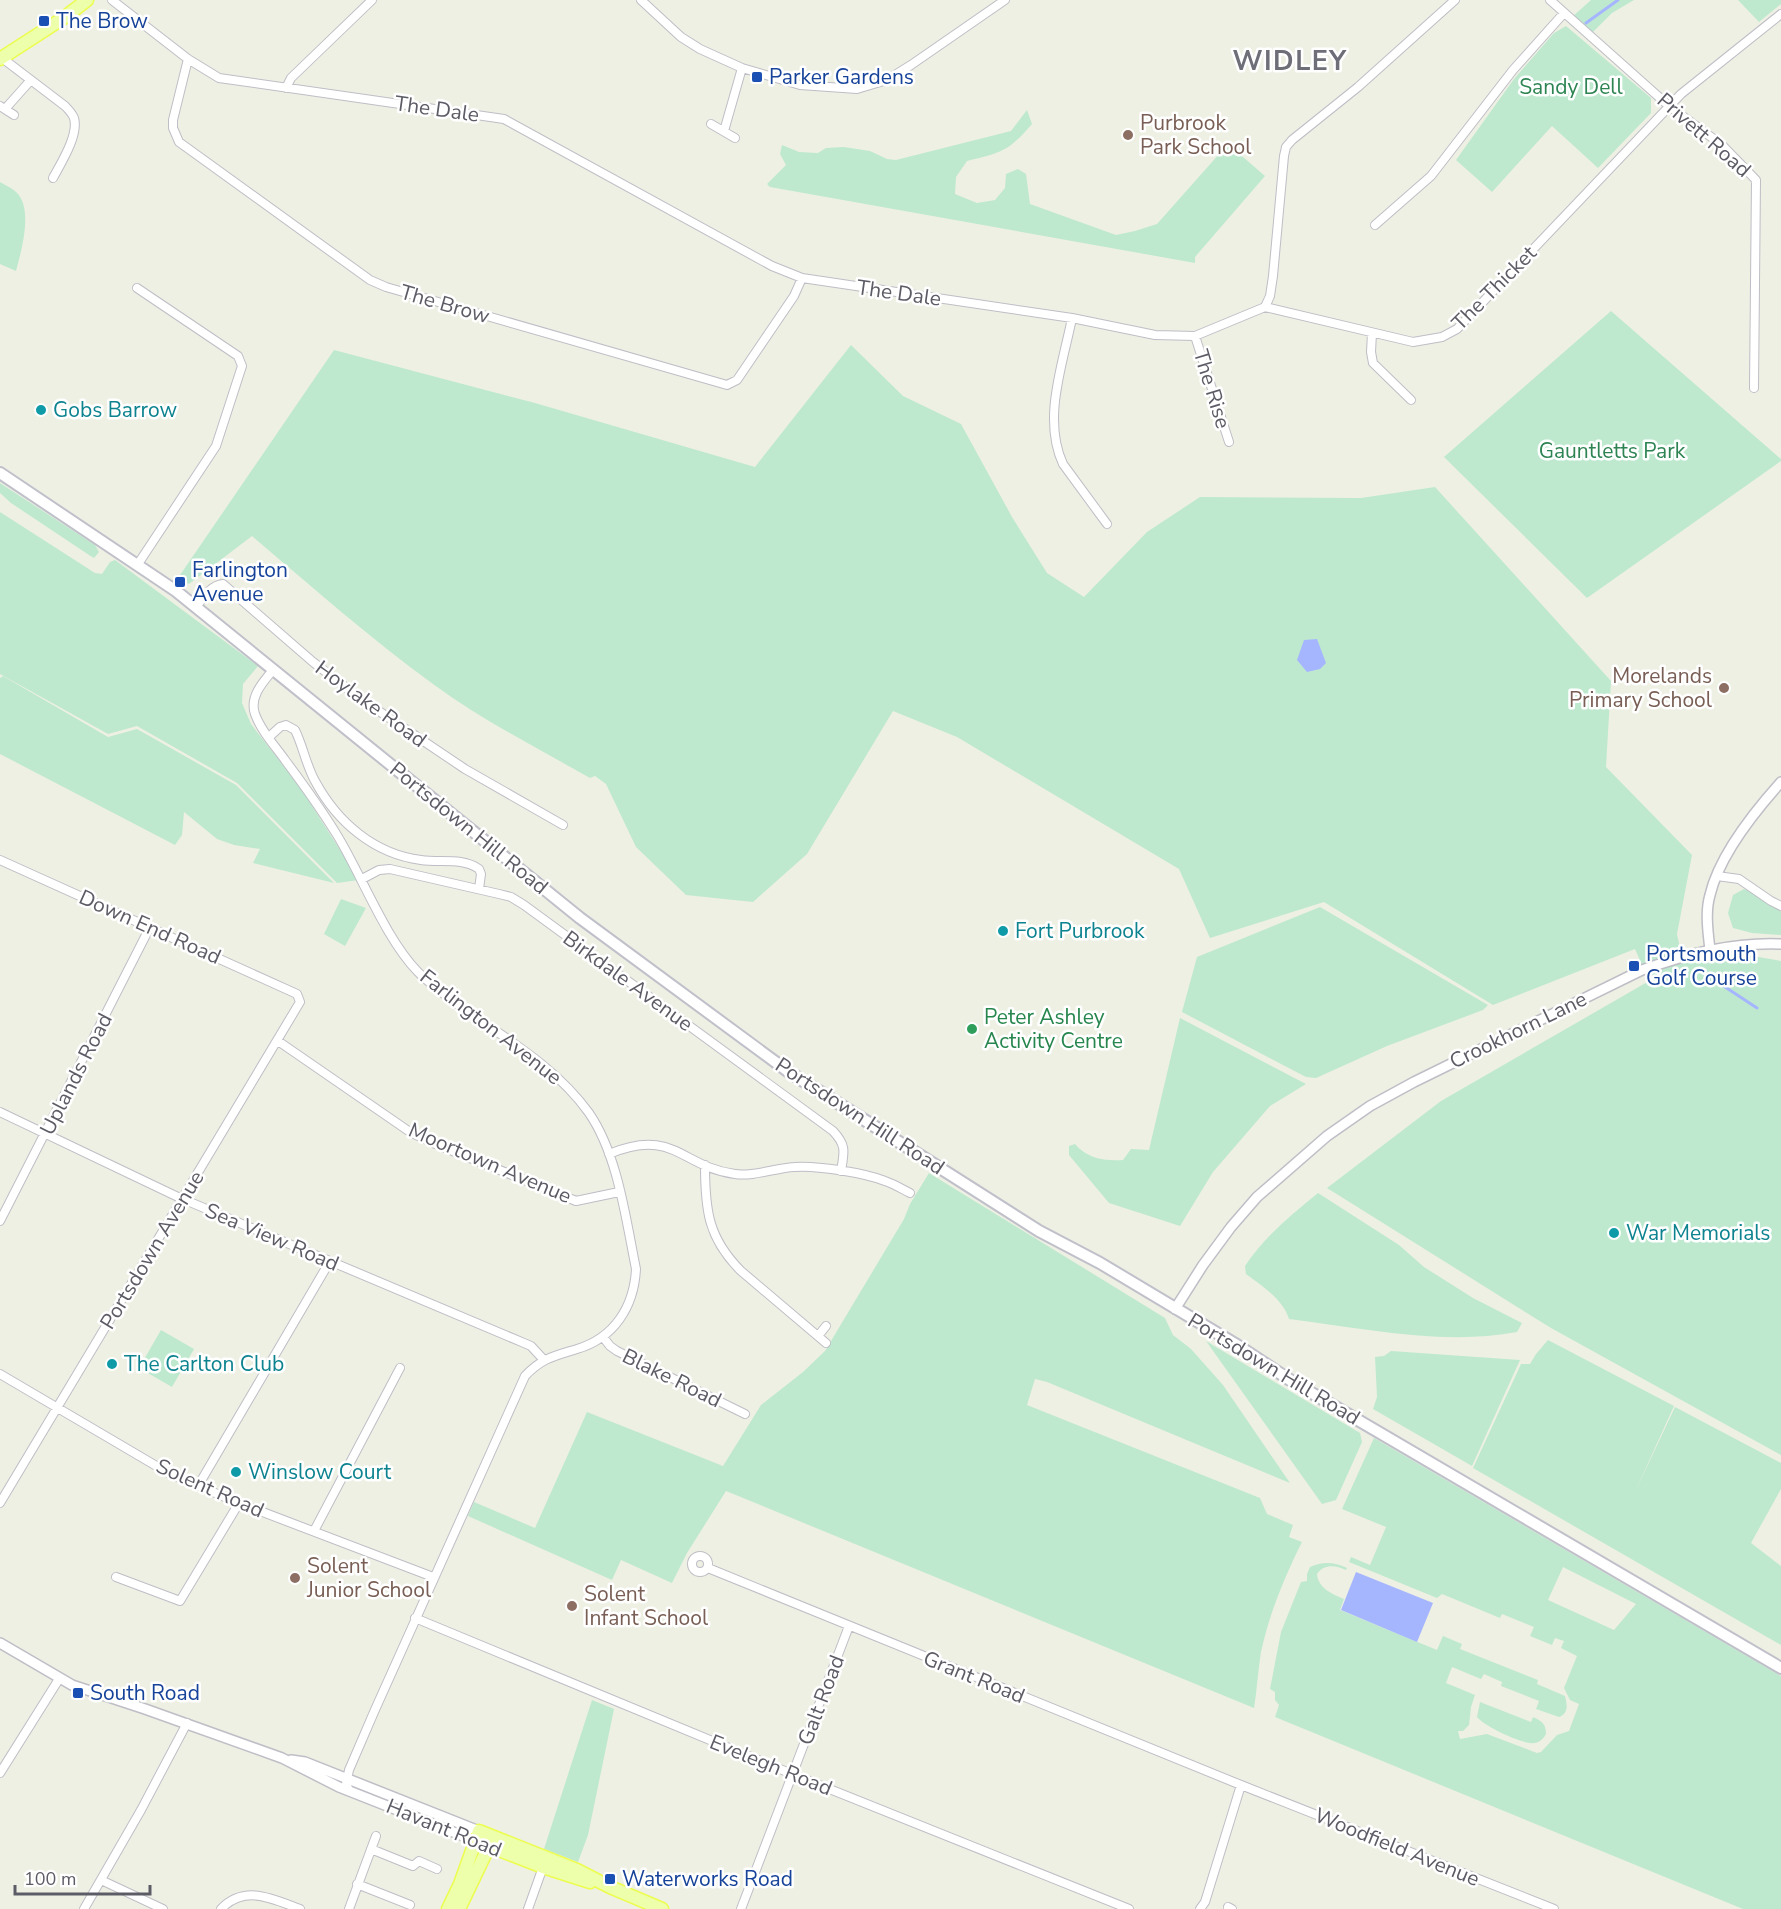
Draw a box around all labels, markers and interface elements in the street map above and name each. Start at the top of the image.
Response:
place label: The Brow [56,7,148,35]
marker: The Brow [37,14,51,28]
district label: WIDLEY [1232,43,1348,80]
place label: Parker Gardens [769,63,914,91]
marker: Parker Gardens [750,70,764,84]
park label: Sandy Dell [1519,73,1624,101]
street label: Privett Road [1651,86,1757,184]
street label: The Dale [393,89,481,129]
place label: Purbrook Park School [1140,109,1252,161]
marker: Purbrook Park School [1121,128,1135,142]
street label: The Thicket [1446,239,1543,336]
street label: The Dale [855,273,943,313]
street label: The Brow [397,278,493,330]
street label: The Rise [1187,346,1237,432]
place label: Gobs Barrow [53,396,177,424]
marker: Gobs Barrow [34,403,48,417]
park label: Gauntletts Park [1539,437,1686,465]
place label: Farlington Avenue [192,556,288,608]
marker: Farlington Avenue [173,575,187,589]
street label: Hoylake Road [310,654,432,754]
place label: Morelands Primary School [1569,662,1713,714]
marker: Morelands Primary School [1717,681,1731,695]
street label: Portsdown Hill Road [384,755,554,901]
street label: Down End Road [75,883,225,971]
place label: Fort Purbrook [1015,917,1145,945]
street label: Birkdale Avenue [557,924,699,1038]
marker: Fort Purbrook [996,924,1010,938]
place label: Portsmouth Golf Course [1646,940,1757,992]
marker: Portsmouth Golf Course [1627,959,1641,973]
street label: Farlington Avenue [414,963,568,1091]
street label: Crookhorn Lane [1445,985,1591,1075]
place label: Peter Ashley Activity Centre [984,1003,1123,1055]
street label: Uplands Road [33,1008,119,1140]
marker: Peter Ashley Activity Centre [965,1022,979,1036]
street label: Portsdown Hill Road [770,1051,950,1181]
street label: Moortown Avenue [404,1116,576,1210]
street label: Portsdown Avenue [94,1166,210,1334]
street label: Sea View Road [201,1196,343,1278]
place label: War Memorials [1626,1219,1770,1247]
marker: War Memorials [1607,1226,1621,1240]
street label: Portsdown Hill Road [1183,1306,1365,1432]
street label: Blake Road [618,1342,726,1414]
place label: The Carlton Club [124,1350,284,1378]
marker: The Carlton Club [105,1357,119,1371]
street label: Solent Road [152,1452,268,1524]
place label: Winslow Court [248,1458,392,1486]
marker: Winslow Court [229,1465,243,1479]
place label: Solent Junior School [306,1552,432,1604]
marker: Solent Junior School [288,1571,302,1585]
place label: Solent Infant School [584,1580,709,1632]
marker: Solent Infant School [565,1599,579,1613]
street label: Grant Road [919,1644,1029,1710]
street label: Galt Road [791,1651,851,1749]
place label: South Road [90,1679,200,1707]
marker: South Road [71,1686,85,1700]
street label: Evelegh Road [706,1728,836,1802]
street label: Havant Road [382,1792,506,1864]
street label: Woodfield Avenue [1310,1801,1484,1893]
scale bar [15,1858,150,1896]
place label: Waterworks Road [622,1865,793,1893]
text: 100 m [24,1867,76,1891]
marker: Waterworks Road [603,1872,617,1886]

